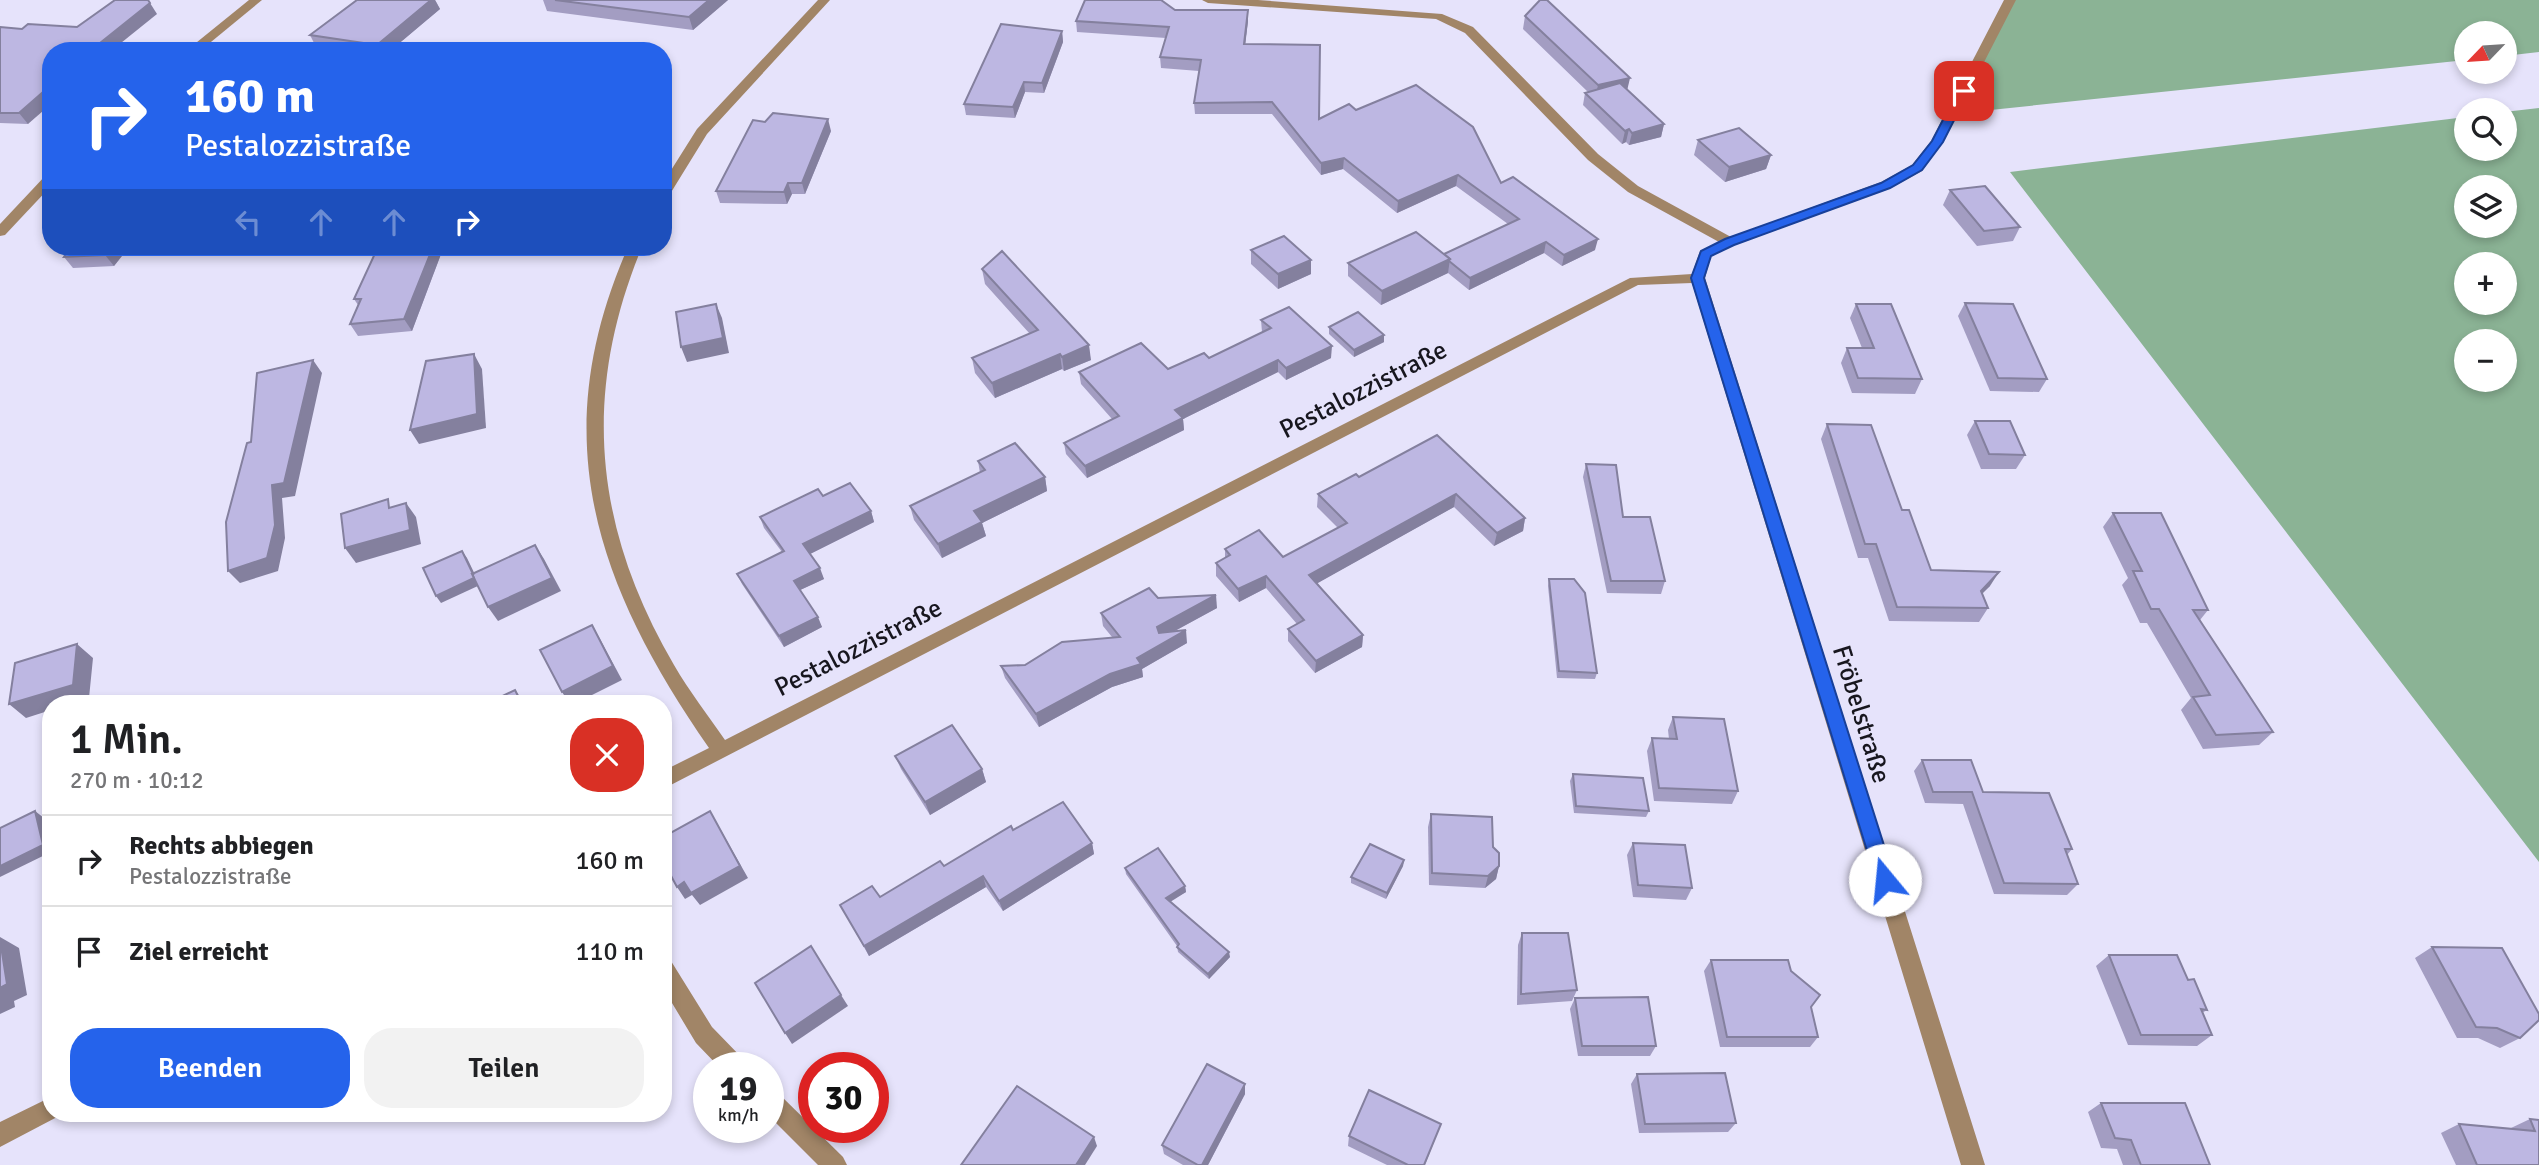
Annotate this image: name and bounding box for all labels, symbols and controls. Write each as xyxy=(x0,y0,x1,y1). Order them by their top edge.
north arrow xyxy=(2454,21,2516,84)
map controls xyxy=(2454,21,2517,392)
pin xyxy=(1934,61,1994,121)
text: 160 m xyxy=(185,66,315,126)
icon: right xyxy=(70,70,161,161)
icon: arrive xyxy=(1945,72,1983,110)
button: search xyxy=(2454,98,2517,161)
text: Pestalozzistraße xyxy=(185,126,411,165)
button: layers xyxy=(2454,175,2517,238)
icon: left xyxy=(229,203,267,241)
icon: ahead xyxy=(302,203,340,241)
icon: ahead xyxy=(375,203,413,241)
icon: right xyxy=(448,203,486,241)
button: + xyxy=(2454,252,2517,315)
button: − xyxy=(2454,329,2517,392)
street label: Pestalozzistraße xyxy=(1274,334,1453,446)
street label: Pestalozzistraße xyxy=(769,592,948,704)
street label: Fröbelstraße xyxy=(1825,642,1897,787)
text: 1 Min. xyxy=(70,714,183,765)
button: close xyxy=(570,718,644,792)
text: 270 m · 10:12 xyxy=(70,766,204,795)
text: Rechts abbiegen xyxy=(129,830,314,862)
icon: right xyxy=(70,842,108,880)
position arrow xyxy=(1848,843,1922,917)
text: 160 m xyxy=(575,845,644,877)
text: Pestalozzistraße xyxy=(129,862,292,891)
icon: arrive xyxy=(70,933,108,971)
text: Ziel erreicht xyxy=(129,936,269,968)
text: 110 m xyxy=(575,936,644,968)
button: Beenden xyxy=(70,1028,350,1108)
button: Teilen xyxy=(364,1028,644,1108)
speed limit sign: 30 xyxy=(798,1052,889,1143)
text: 19 xyxy=(720,1067,757,1110)
text: km/h xyxy=(718,1104,759,1126)

